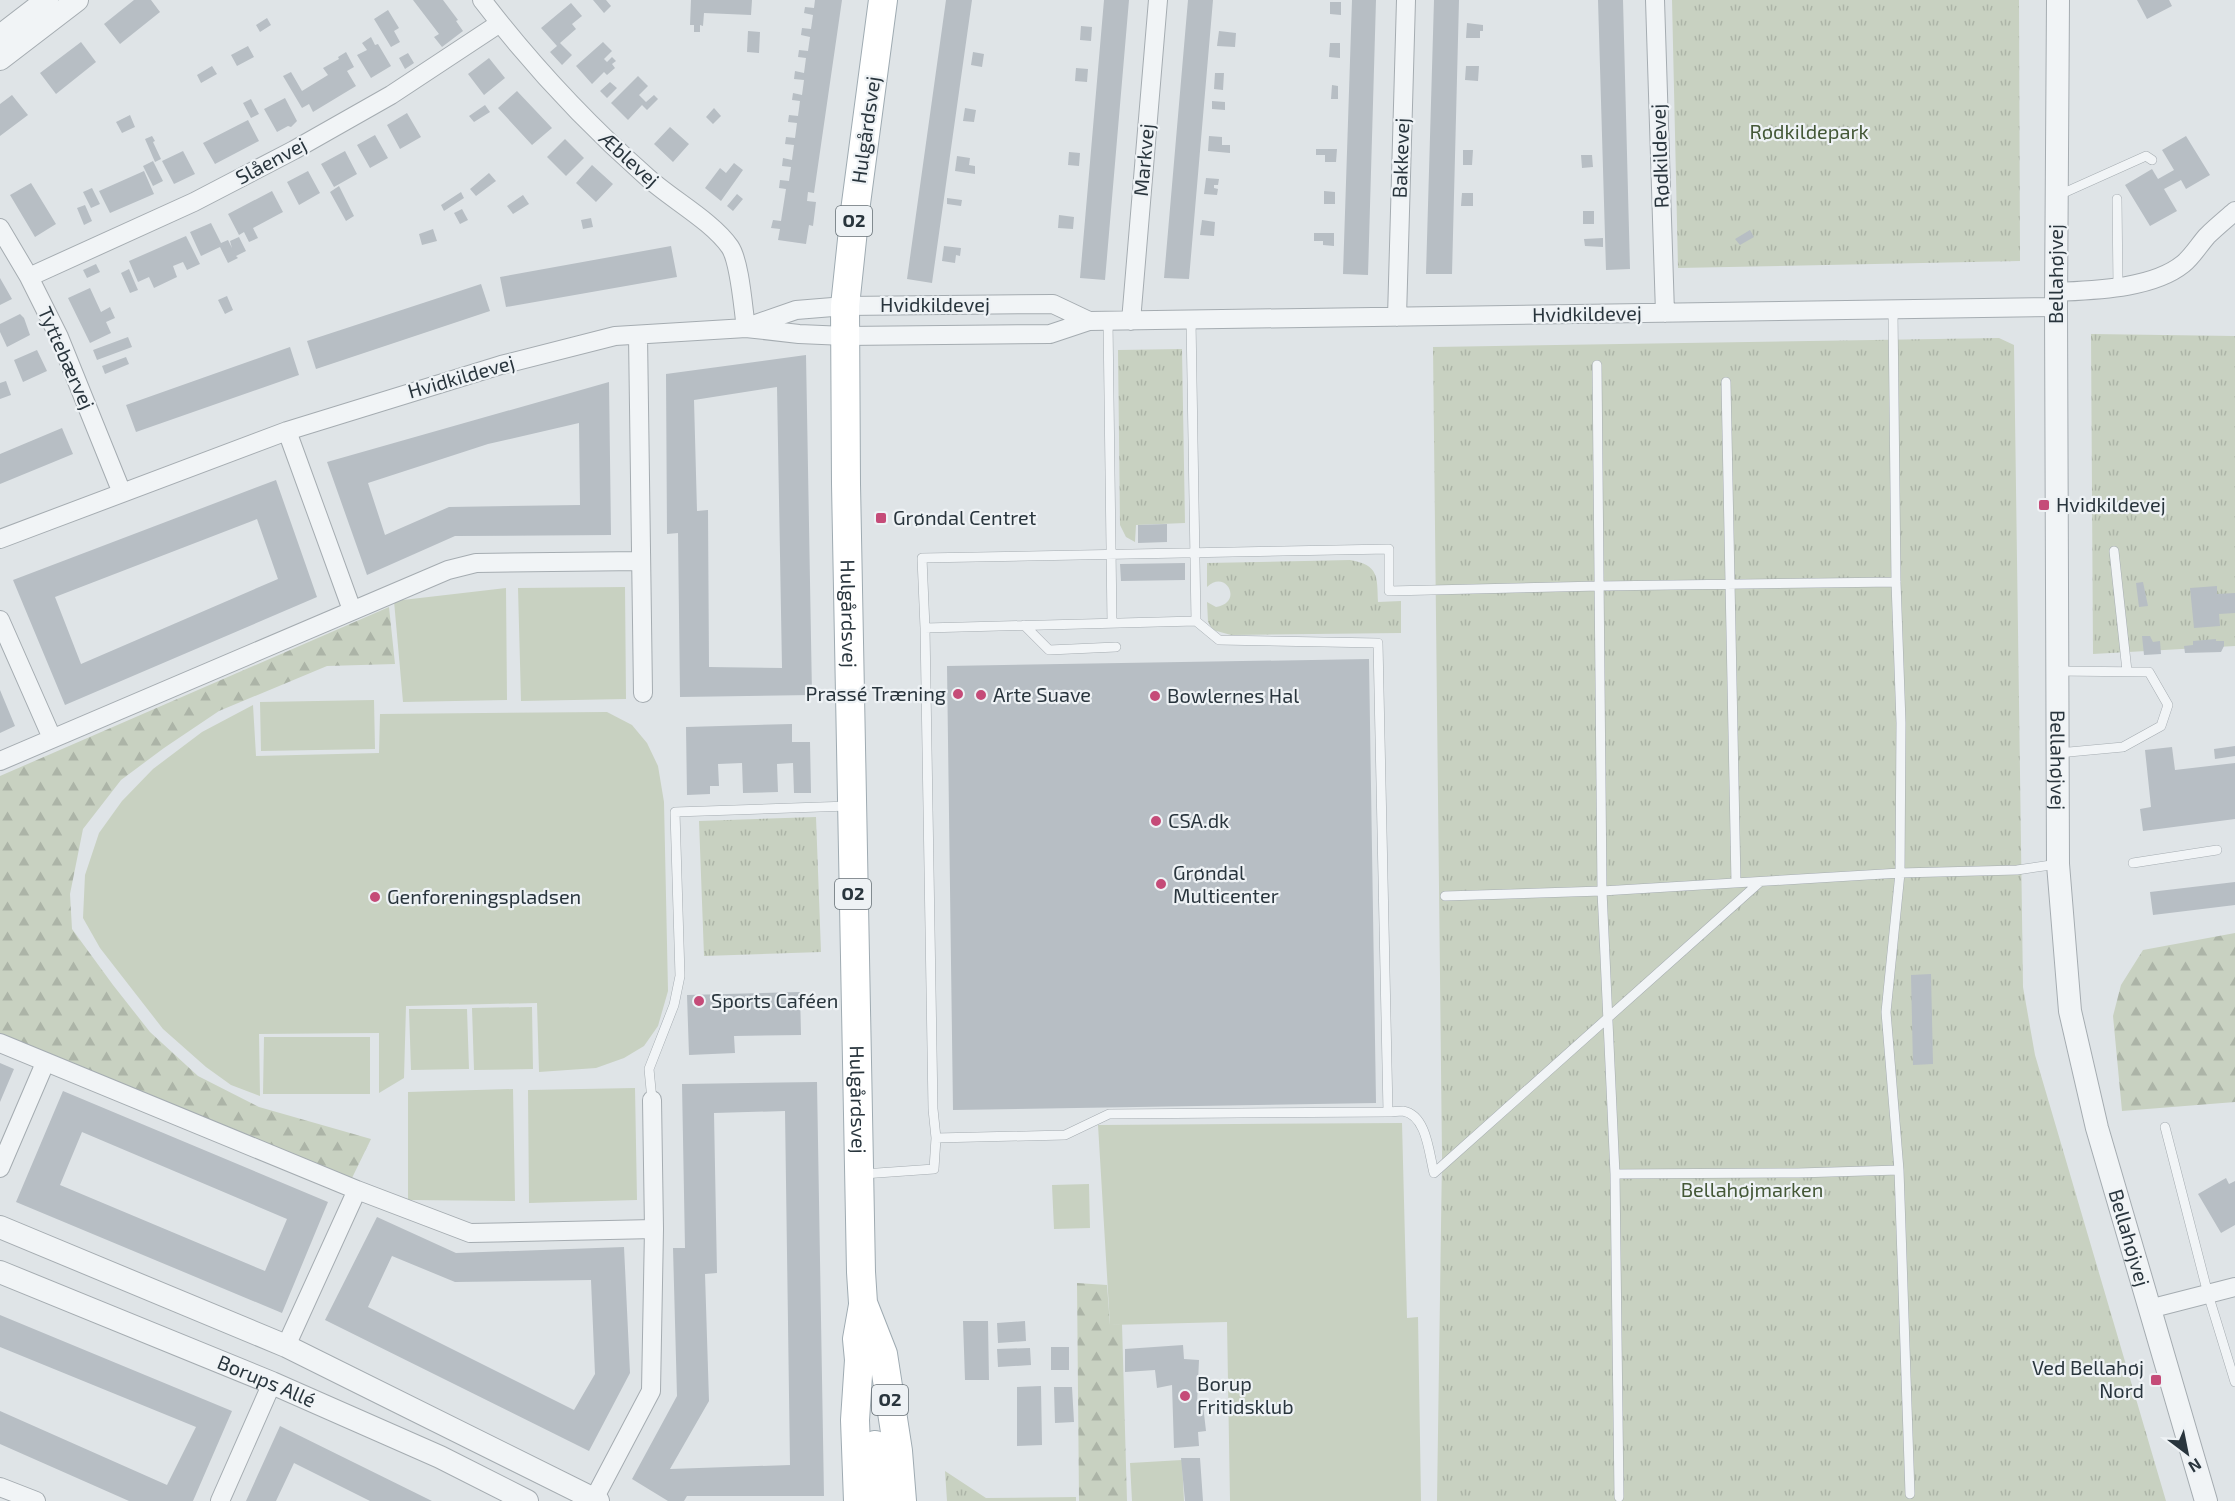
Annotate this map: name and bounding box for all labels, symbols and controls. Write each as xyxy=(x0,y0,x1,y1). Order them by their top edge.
street label: Hulgårdsvej xyxy=(846,75,884,185)
street label: Rødkildevej xyxy=(1645,103,1673,209)
street label: Bakkevej xyxy=(1387,117,1413,199)
park label: Rødkildepark xyxy=(1749,119,1869,143)
street label: Markvej xyxy=(1128,123,1158,197)
street label: Æblevej xyxy=(594,124,665,191)
street label: Slåenvej xyxy=(231,132,310,189)
road number: O2 xyxy=(836,206,872,236)
street label: Bellahøjvej xyxy=(2043,224,2067,324)
street label: Hvidkildevej xyxy=(880,292,990,316)
street label: Hvidkildevej xyxy=(1532,300,1642,326)
street label: Tyttebærvej xyxy=(34,303,100,413)
street label: Hvidkildevej xyxy=(405,349,517,403)
place label: Hvidkildevej xyxy=(2056,492,2166,516)
marker: Hvidkildevej xyxy=(2037,498,2051,512)
place label: Grøndal Centret xyxy=(893,505,1037,529)
marker: Grøndal Centret xyxy=(874,511,888,525)
street label: Hulgårdsvej xyxy=(836,559,862,668)
place label: Prassé Træning xyxy=(806,681,946,705)
place label: Arte Suave xyxy=(993,682,1091,706)
place label: Bowlernes Hal xyxy=(1167,683,1299,707)
marker: Prassé Træning xyxy=(951,687,965,701)
marker: Arte Suave xyxy=(974,688,988,702)
marker: Bowlernes Hal xyxy=(1148,689,1162,703)
street label: Bellahøjvej xyxy=(2046,710,2071,810)
place label: CSA.dk xyxy=(1168,808,1229,832)
marker: CSA.dk xyxy=(1149,814,1163,828)
place label: Grøndal Multicenter xyxy=(1173,860,1279,907)
marker: Grøndal Multicenter xyxy=(1154,877,1168,891)
road number: O2 xyxy=(835,879,871,909)
place label: Genforeningspladsen xyxy=(387,884,581,908)
marker: Genforeningspladsen xyxy=(368,890,382,904)
place label: Sports Caféen xyxy=(711,988,838,1012)
marker: Sports Caféen xyxy=(692,994,706,1008)
street label: Hulgårdsvej xyxy=(846,1045,872,1154)
park label: Bellahøjmarken xyxy=(1681,1177,1823,1201)
street label: Bellahøjvej xyxy=(2104,1186,2156,1289)
street label: Borups Allé xyxy=(214,1349,320,1412)
place label: Ved Bellahøj Nord xyxy=(2032,1355,2144,1402)
place label: Borup Fritidsklub xyxy=(1197,1371,1294,1418)
marker: Ved Bellahøj Nord xyxy=(2149,1373,2163,1387)
road number: O2 xyxy=(872,1385,908,1415)
marker: Borup Fritidsklub xyxy=(1178,1389,1192,1403)
north arrow xyxy=(2157,1423,2217,1483)
text: N xyxy=(2185,1455,2205,1477)

